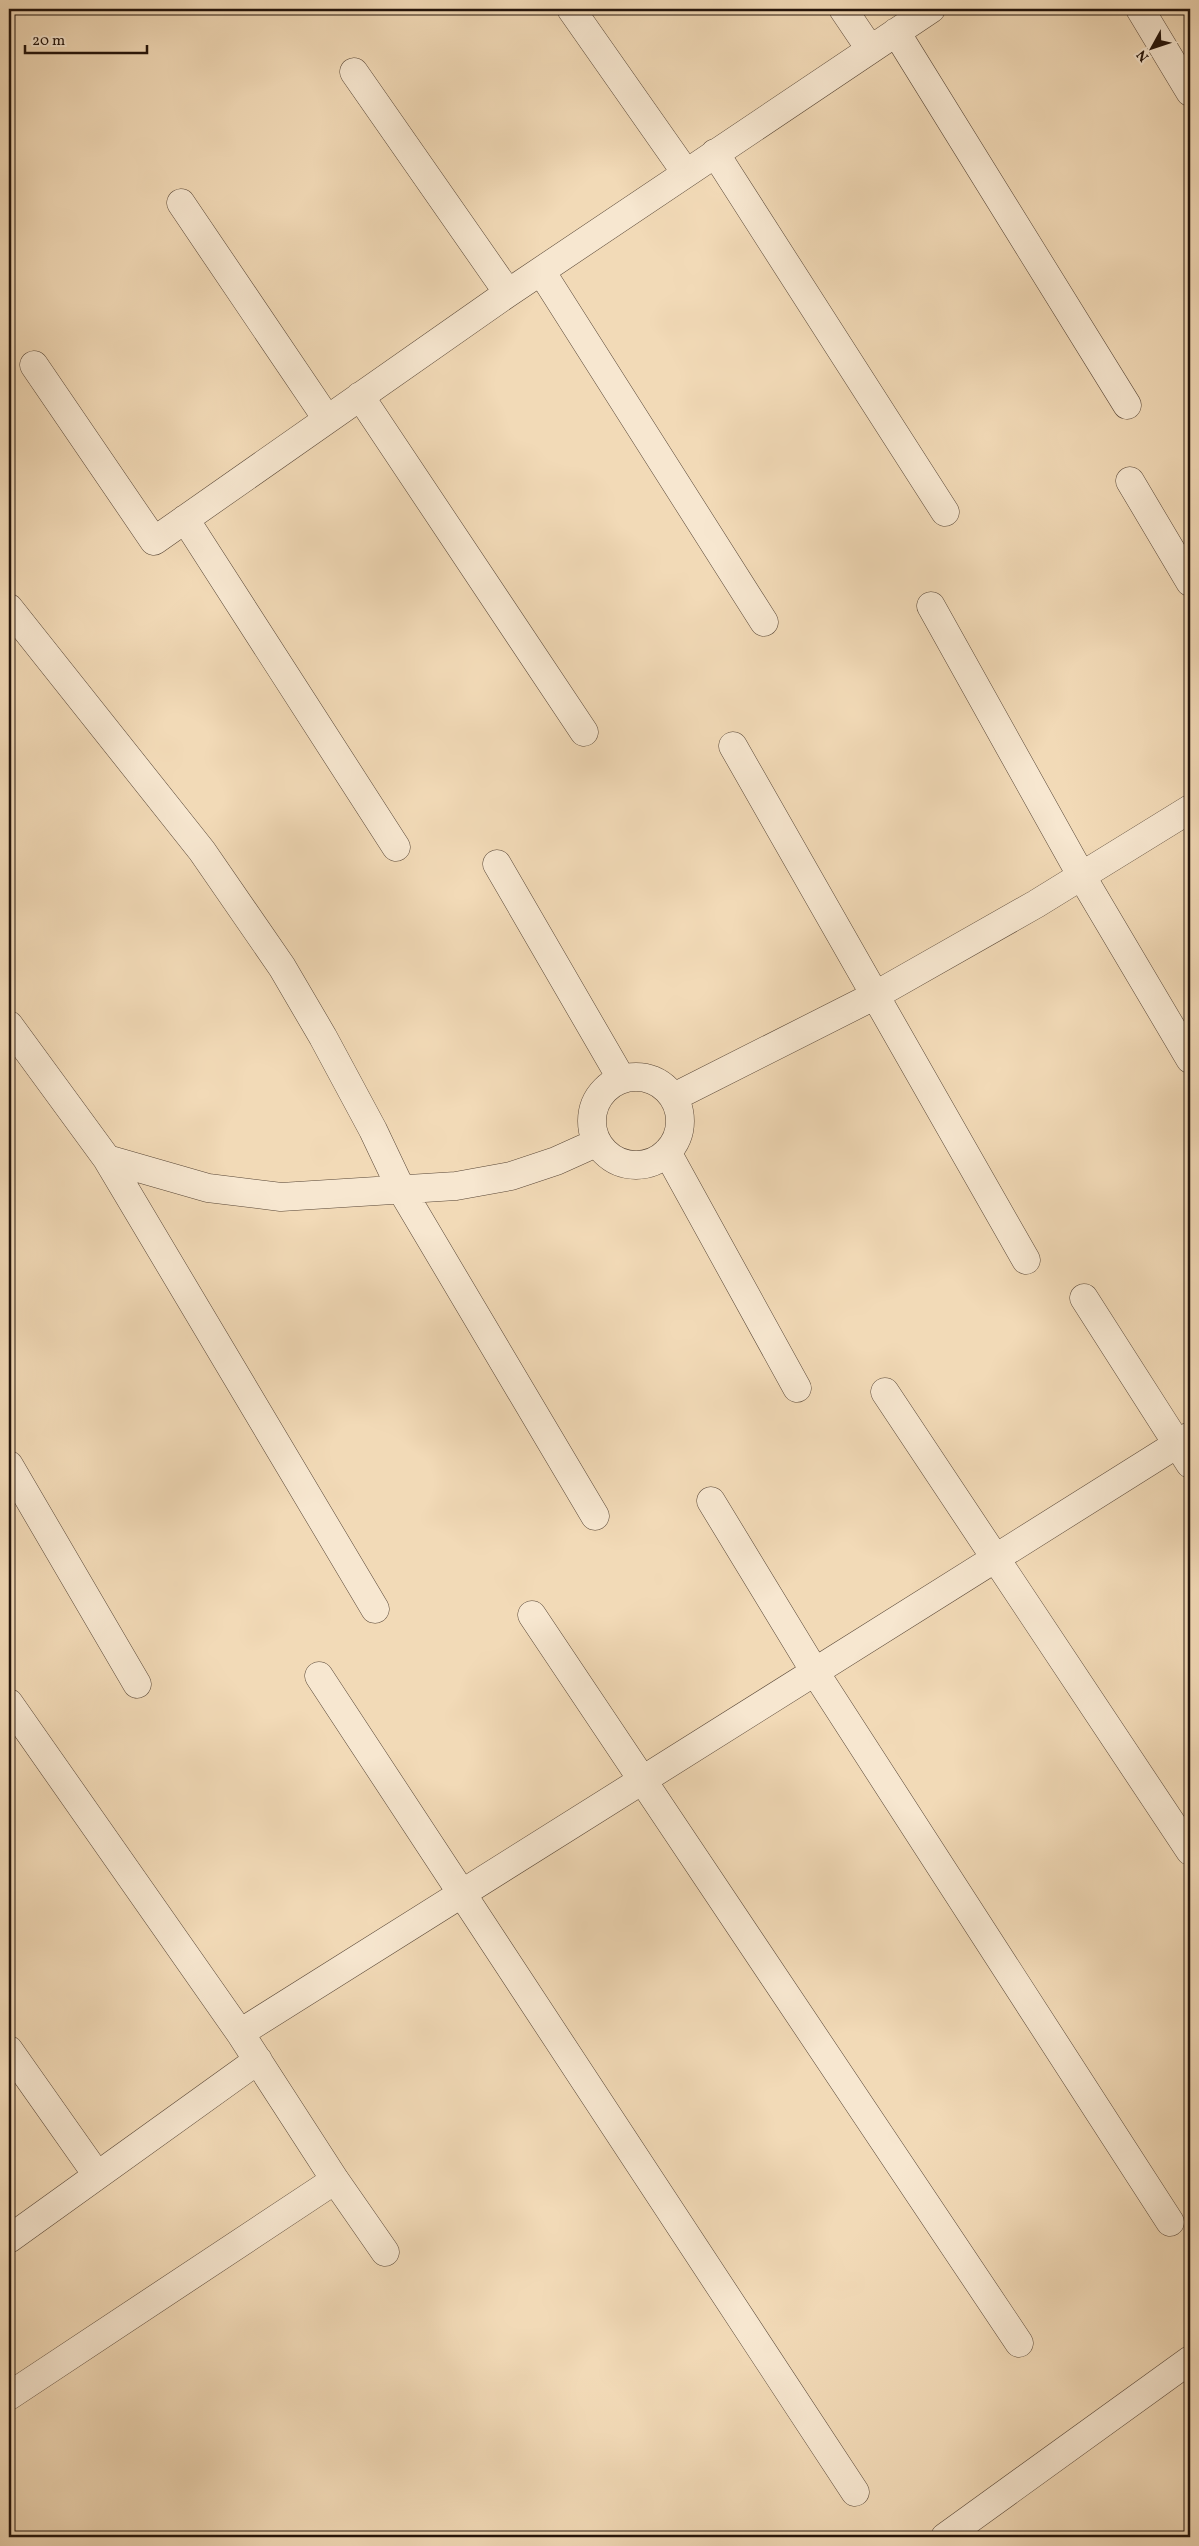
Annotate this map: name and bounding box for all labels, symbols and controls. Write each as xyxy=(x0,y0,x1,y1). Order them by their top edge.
scale bar xyxy=(25,22,148,54)
north arrow xyxy=(1126,22,1176,72)
text: 20 m xyxy=(32,31,65,52)
text: N xyxy=(1133,45,1154,65)

